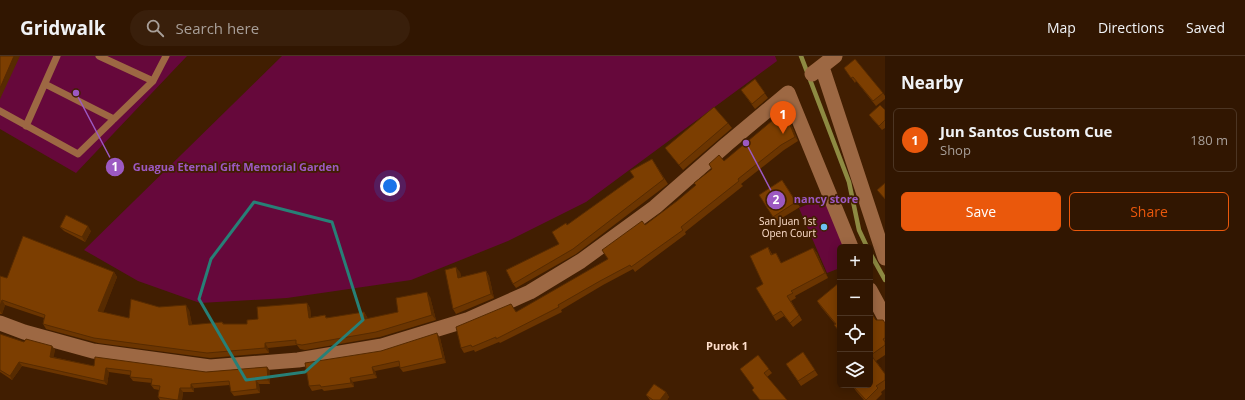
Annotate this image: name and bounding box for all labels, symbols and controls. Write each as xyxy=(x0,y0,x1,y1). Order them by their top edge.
search box xyxy=(130,10,410,46)
text: Gridwalk xyxy=(20,15,106,41)
icon: search xyxy=(144,17,166,39)
text: Search here xyxy=(176,18,259,38)
text: Map xyxy=(1047,18,1076,37)
text: Directions xyxy=(1098,18,1164,37)
text: Saved xyxy=(1186,18,1225,37)
text: Nearby xyxy=(901,71,963,94)
pin: 1 xyxy=(770,101,796,134)
text: Jun Santos Custom Cue xyxy=(940,121,1113,141)
text: 1 xyxy=(911,131,919,149)
text: 180 m xyxy=(1190,131,1228,149)
text: Shop xyxy=(940,141,971,159)
callout: Guagua Eternal Gift Memorial Garden xyxy=(105,156,348,179)
text: 1 xyxy=(112,158,118,175)
text: Guagua Eternal Gift Memorial Garden xyxy=(133,159,339,174)
your location xyxy=(380,176,400,196)
callout: nancy store xyxy=(766,188,866,211)
text: 2 xyxy=(773,191,780,208)
text: nancy store xyxy=(794,191,859,206)
button: Save xyxy=(901,192,1061,231)
button: Share xyxy=(1069,192,1229,231)
place label: San Juan 1st Open Court xyxy=(759,214,816,240)
marker: San Juan 1st Open Court xyxy=(819,222,829,232)
map controls xyxy=(837,244,873,388)
button: + xyxy=(837,244,873,280)
button: − xyxy=(837,280,873,316)
button: locate xyxy=(837,316,873,352)
district label: Purok 1 xyxy=(706,338,748,353)
button: layers xyxy=(837,352,873,388)

